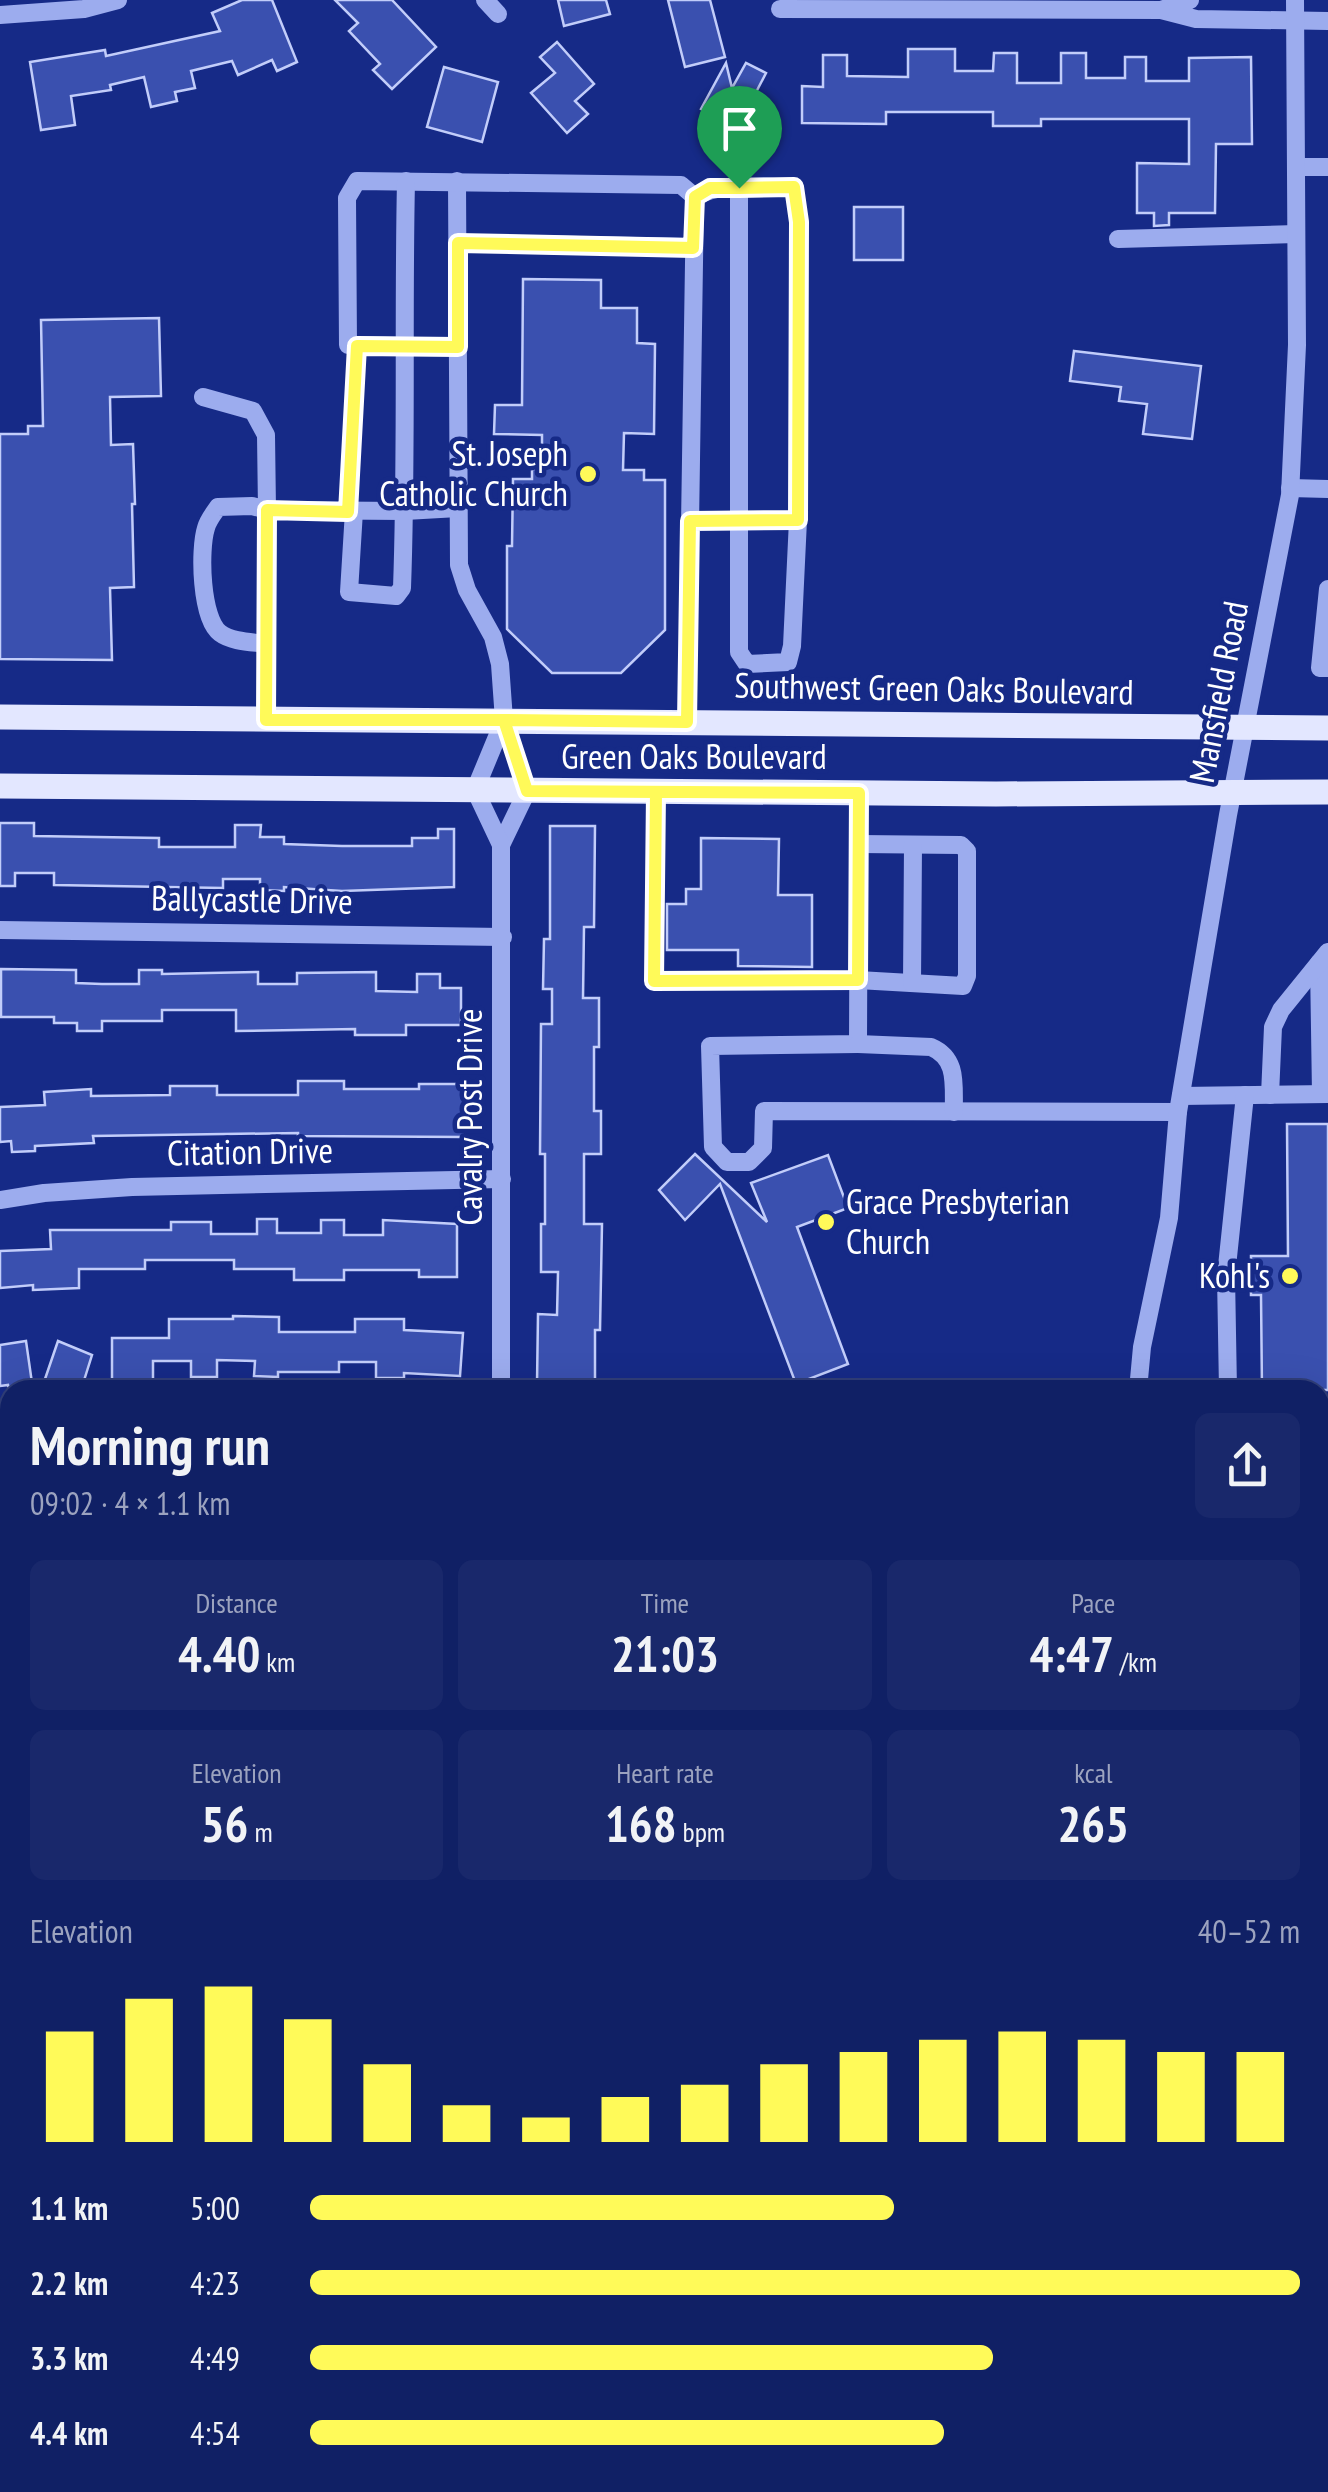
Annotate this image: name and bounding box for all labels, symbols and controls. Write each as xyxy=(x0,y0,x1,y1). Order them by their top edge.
pin xyxy=(697,86,782,189)
icon: arrive xyxy=(712,101,767,156)
place label: St. Joseph Catholic Church xyxy=(379,430,568,516)
marker: St. Joseph Catholic Church xyxy=(577,463,599,485)
street label: Mansfield Road xyxy=(1178,597,1258,786)
street label: Southwest Green Oaks Boulevard xyxy=(734,662,1134,714)
street label: Green Oaks Boulevard xyxy=(561,733,827,779)
street label: Ballycastle Drive xyxy=(151,874,353,924)
street label: Cavalry Post Drive xyxy=(446,1009,492,1225)
street label: Citation Drive xyxy=(167,1127,333,1175)
place label: Grace Presbyterian Church xyxy=(846,1178,1070,1264)
marker: Grace Presbyterian Church xyxy=(815,1211,837,1233)
place label: Kohl's xyxy=(1199,1252,1270,1298)
marker: Kohl's xyxy=(1279,1265,1301,1287)
text: Morning run xyxy=(30,1409,270,1480)
button: share xyxy=(1195,1413,1300,1518)
text: 09:02 · 4 × 1.1 km xyxy=(30,1482,230,1524)
text: Distance xyxy=(195,1584,278,1621)
text: Time xyxy=(641,1584,689,1621)
text: Pace xyxy=(1071,1584,1115,1621)
text: 4.40 xyxy=(178,1621,260,1686)
text: 21:03 xyxy=(611,1621,719,1686)
text: 4:47 xyxy=(1030,1621,1114,1686)
text: km xyxy=(260,1643,295,1680)
text: /km xyxy=(1114,1643,1157,1680)
text: Elevation xyxy=(192,1754,282,1791)
text: Heart rate xyxy=(616,1754,714,1791)
text: kcal xyxy=(1074,1754,1112,1791)
text: 56 xyxy=(201,1791,248,1856)
text: 168 xyxy=(605,1791,677,1856)
text: 265 xyxy=(1057,1791,1129,1856)
text: m xyxy=(248,1813,273,1850)
text: bpm xyxy=(677,1813,725,1850)
text: Elevation xyxy=(30,1910,133,1952)
text: 40–52 m xyxy=(1198,1910,1300,1952)
text: 1.1 km xyxy=(30,2187,108,2229)
text: 5:00 xyxy=(190,2187,240,2229)
text: 2.2 km xyxy=(30,2262,108,2304)
text: 4:23 xyxy=(190,2262,240,2304)
text: 3.3 km xyxy=(30,2337,108,2379)
text: 4:49 xyxy=(190,2337,240,2379)
text: 4.4 km xyxy=(30,2412,108,2454)
text: 4:54 xyxy=(190,2412,240,2454)

